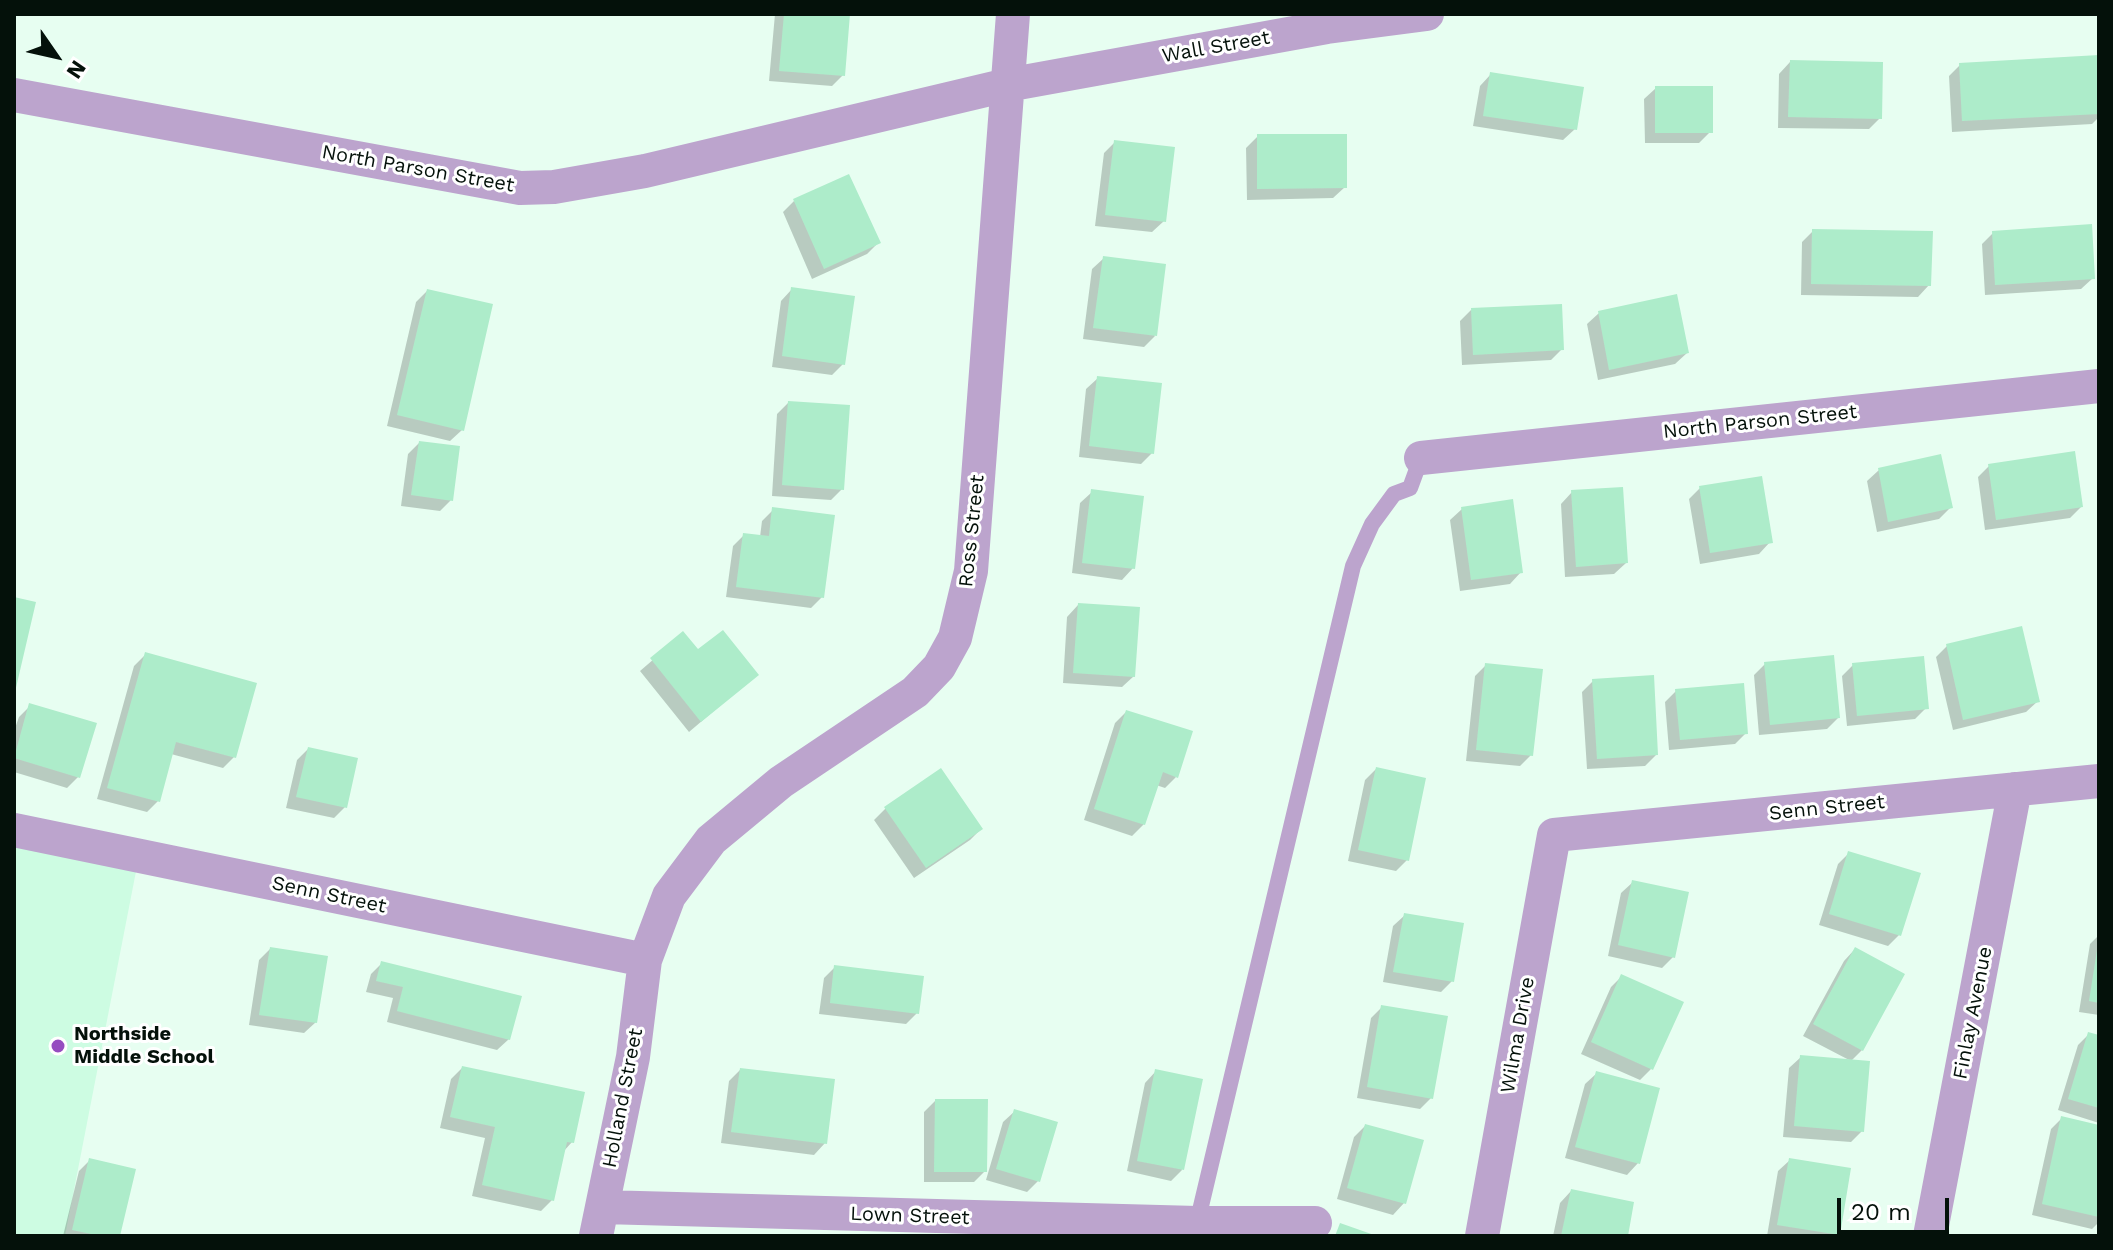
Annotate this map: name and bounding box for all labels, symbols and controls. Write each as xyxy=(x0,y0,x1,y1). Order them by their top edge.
north arrow xyxy=(16,16,96,96)
street label: Wall Street xyxy=(1160,26,1272,68)
text: N xyxy=(61,56,91,83)
street label: North Parson Street xyxy=(320,140,516,198)
street label: North Parson Street xyxy=(1662,400,1858,444)
street label: Ross Street xyxy=(954,474,990,588)
street label: Senn Street xyxy=(1768,790,1886,826)
street label: Senn Street xyxy=(270,871,388,919)
street label: Finlay Avenue xyxy=(1948,945,1998,1081)
street label: Wilma Drive xyxy=(1496,975,1540,1095)
place label: Northside Middle School xyxy=(74,1022,214,1069)
street label: Holland Street xyxy=(598,1026,648,1170)
marker: Northside Middle School xyxy=(49,1037,67,1055)
scale bar xyxy=(1841,1182,1953,1232)
text: 20 m xyxy=(1851,1198,1911,1226)
street label: Lown Street xyxy=(850,1202,970,1230)

